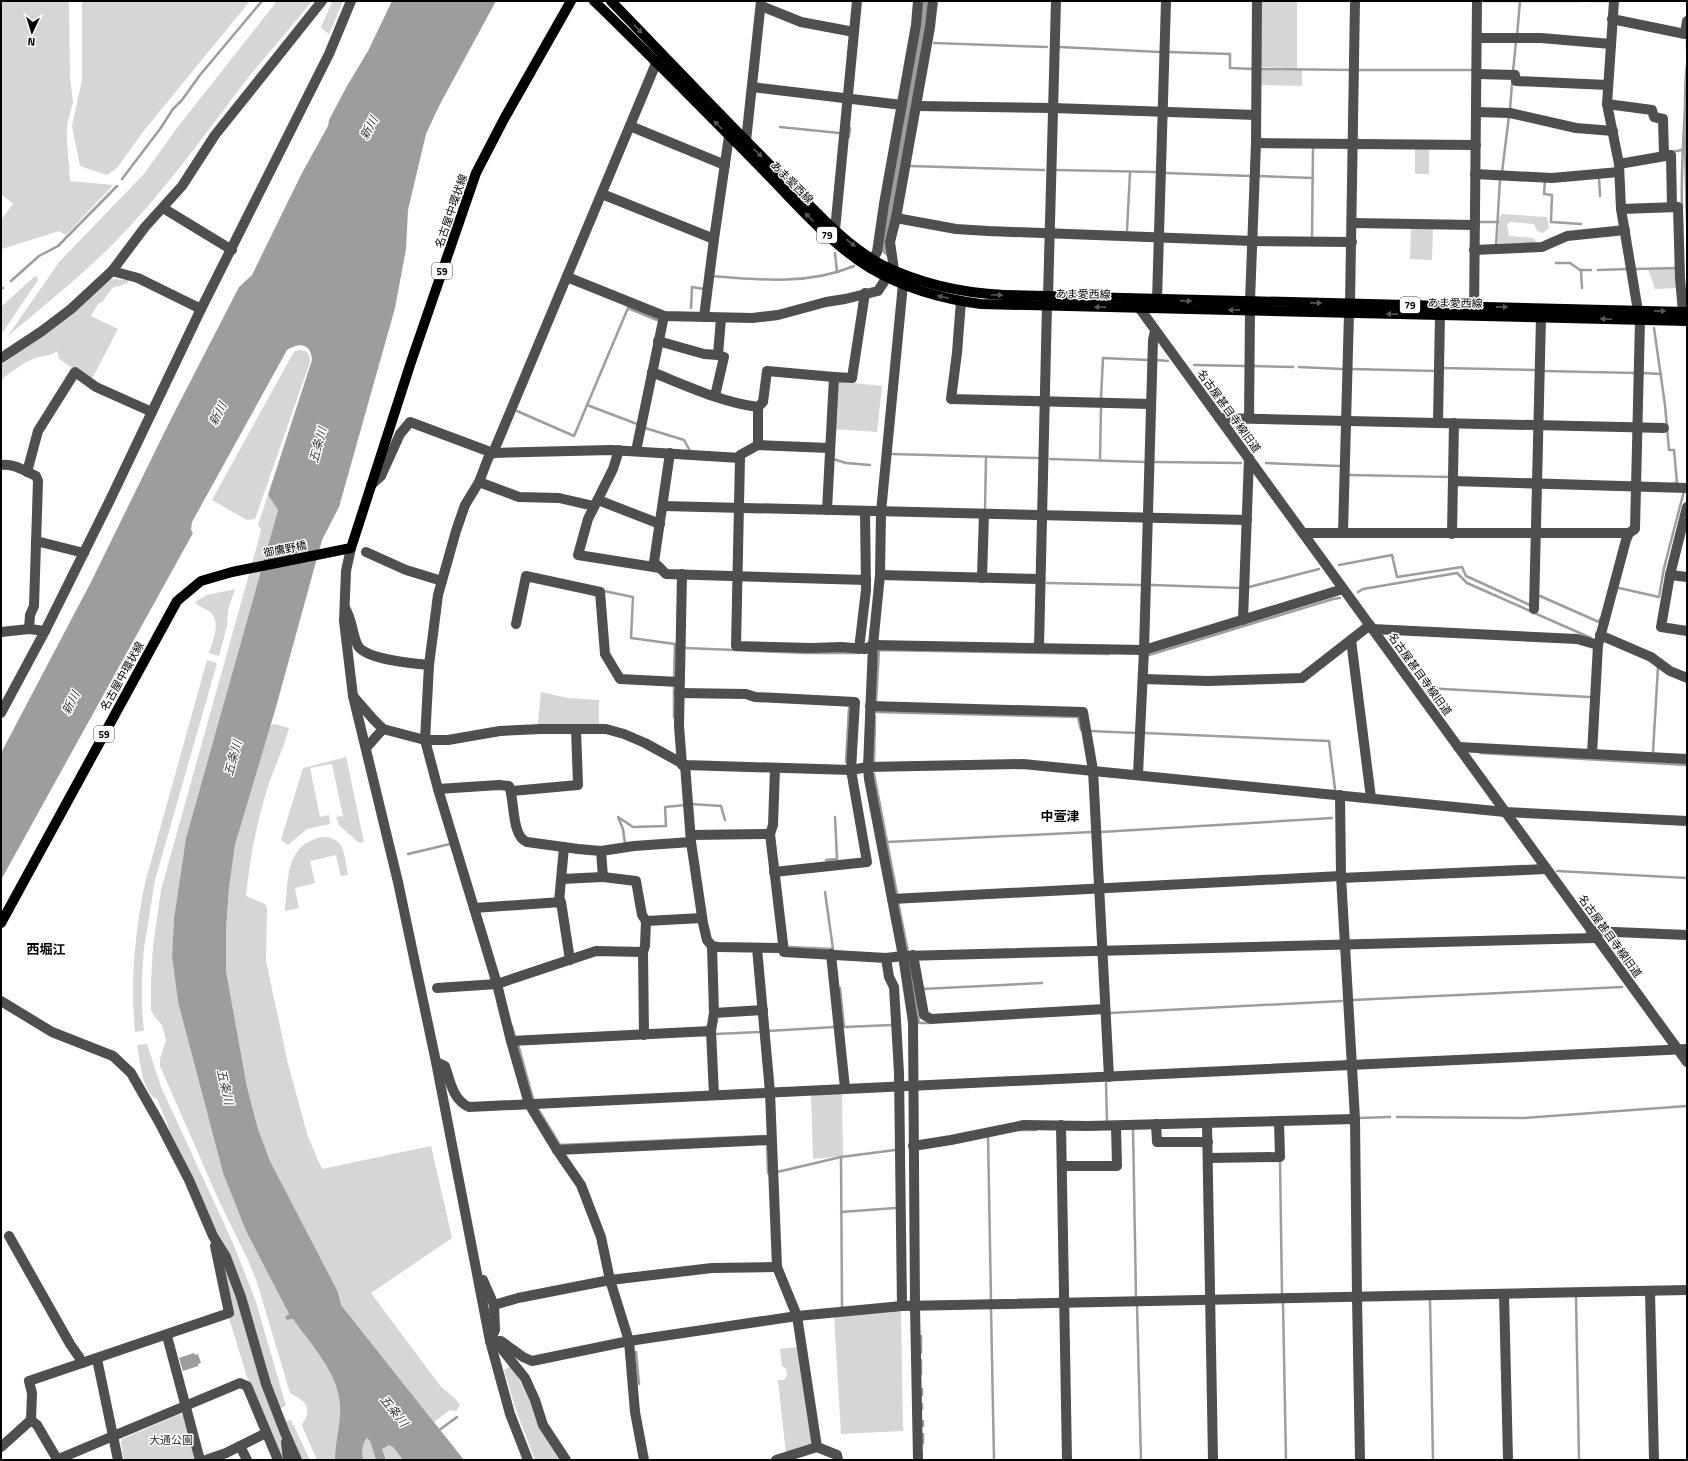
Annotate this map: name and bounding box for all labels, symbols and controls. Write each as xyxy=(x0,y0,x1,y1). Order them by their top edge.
north arrow xyxy=(12,12,52,52)
one-way arrow xyxy=(633,24,643,34)
text: N xyxy=(27,34,36,50)
water label: 新川 xyxy=(355,111,384,143)
one-way arrow xyxy=(713,120,723,130)
one-way arrow xyxy=(753,148,763,158)
street label: あま愛西線 xyxy=(767,157,817,207)
street label: 名古屋中環状線 xyxy=(431,172,471,250)
one-way arrow xyxy=(805,212,814,222)
road number: 79 xyxy=(817,227,837,243)
one-way arrow xyxy=(846,239,856,248)
road number: 59 xyxy=(432,263,452,279)
street label: あま愛西線 xyxy=(1055,286,1111,302)
one-way arrow xyxy=(991,292,1004,298)
one-way arrow xyxy=(936,294,949,300)
street label: あま愛西線 xyxy=(1427,295,1483,311)
one-way arrow xyxy=(1180,297,1192,304)
road number: 79 xyxy=(1400,297,1420,313)
one-way arrow xyxy=(1310,300,1323,306)
one-way arrow xyxy=(1094,303,1106,310)
one-way arrow xyxy=(1496,304,1508,311)
one-way arrow xyxy=(1227,307,1240,313)
one-way arrow xyxy=(1654,308,1667,314)
one-way arrow xyxy=(1386,310,1398,317)
one-way arrow xyxy=(1599,316,1612,322)
street label: 名古屋甚目寺線旧道 xyxy=(1193,366,1265,456)
water label: 新川 xyxy=(204,397,232,429)
water label: 五条川 xyxy=(304,423,332,465)
street label: 御鷹野橋 xyxy=(261,537,308,561)
street label: 名古屋甚目寺線旧道 xyxy=(1384,629,1456,719)
street label: 名古屋中環状線 xyxy=(96,638,148,714)
water label: 新川 xyxy=(57,686,85,718)
road number: 59 xyxy=(94,726,114,742)
water label: 五条川 xyxy=(219,736,247,778)
district label: 中萱津 xyxy=(1040,806,1080,826)
street label: 名古屋甚目寺線旧道 xyxy=(1574,891,1646,981)
district label: 西堀江 xyxy=(26,939,66,959)
water label: 五条川 xyxy=(212,1067,239,1109)
water label: 五条川 xyxy=(376,1391,414,1432)
park label: 大通公園 xyxy=(149,1432,193,1448)

